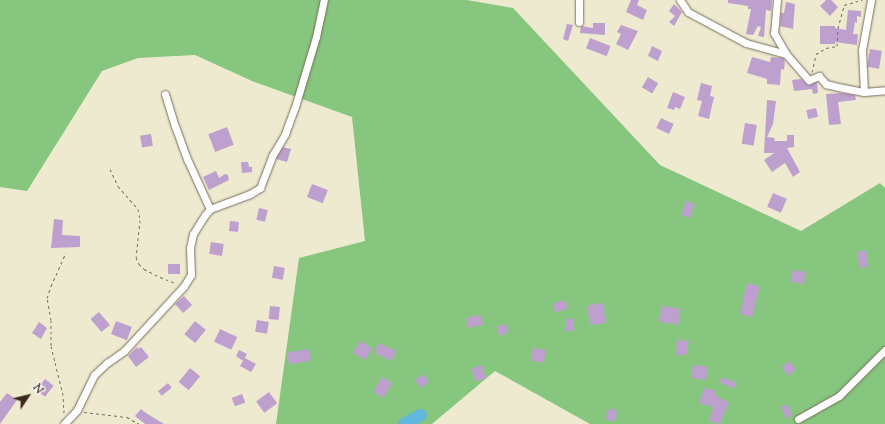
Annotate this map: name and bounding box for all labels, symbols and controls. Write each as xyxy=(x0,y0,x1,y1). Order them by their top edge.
north arrow xyxy=(8,376,48,416)
text: N xyxy=(29,381,47,397)

